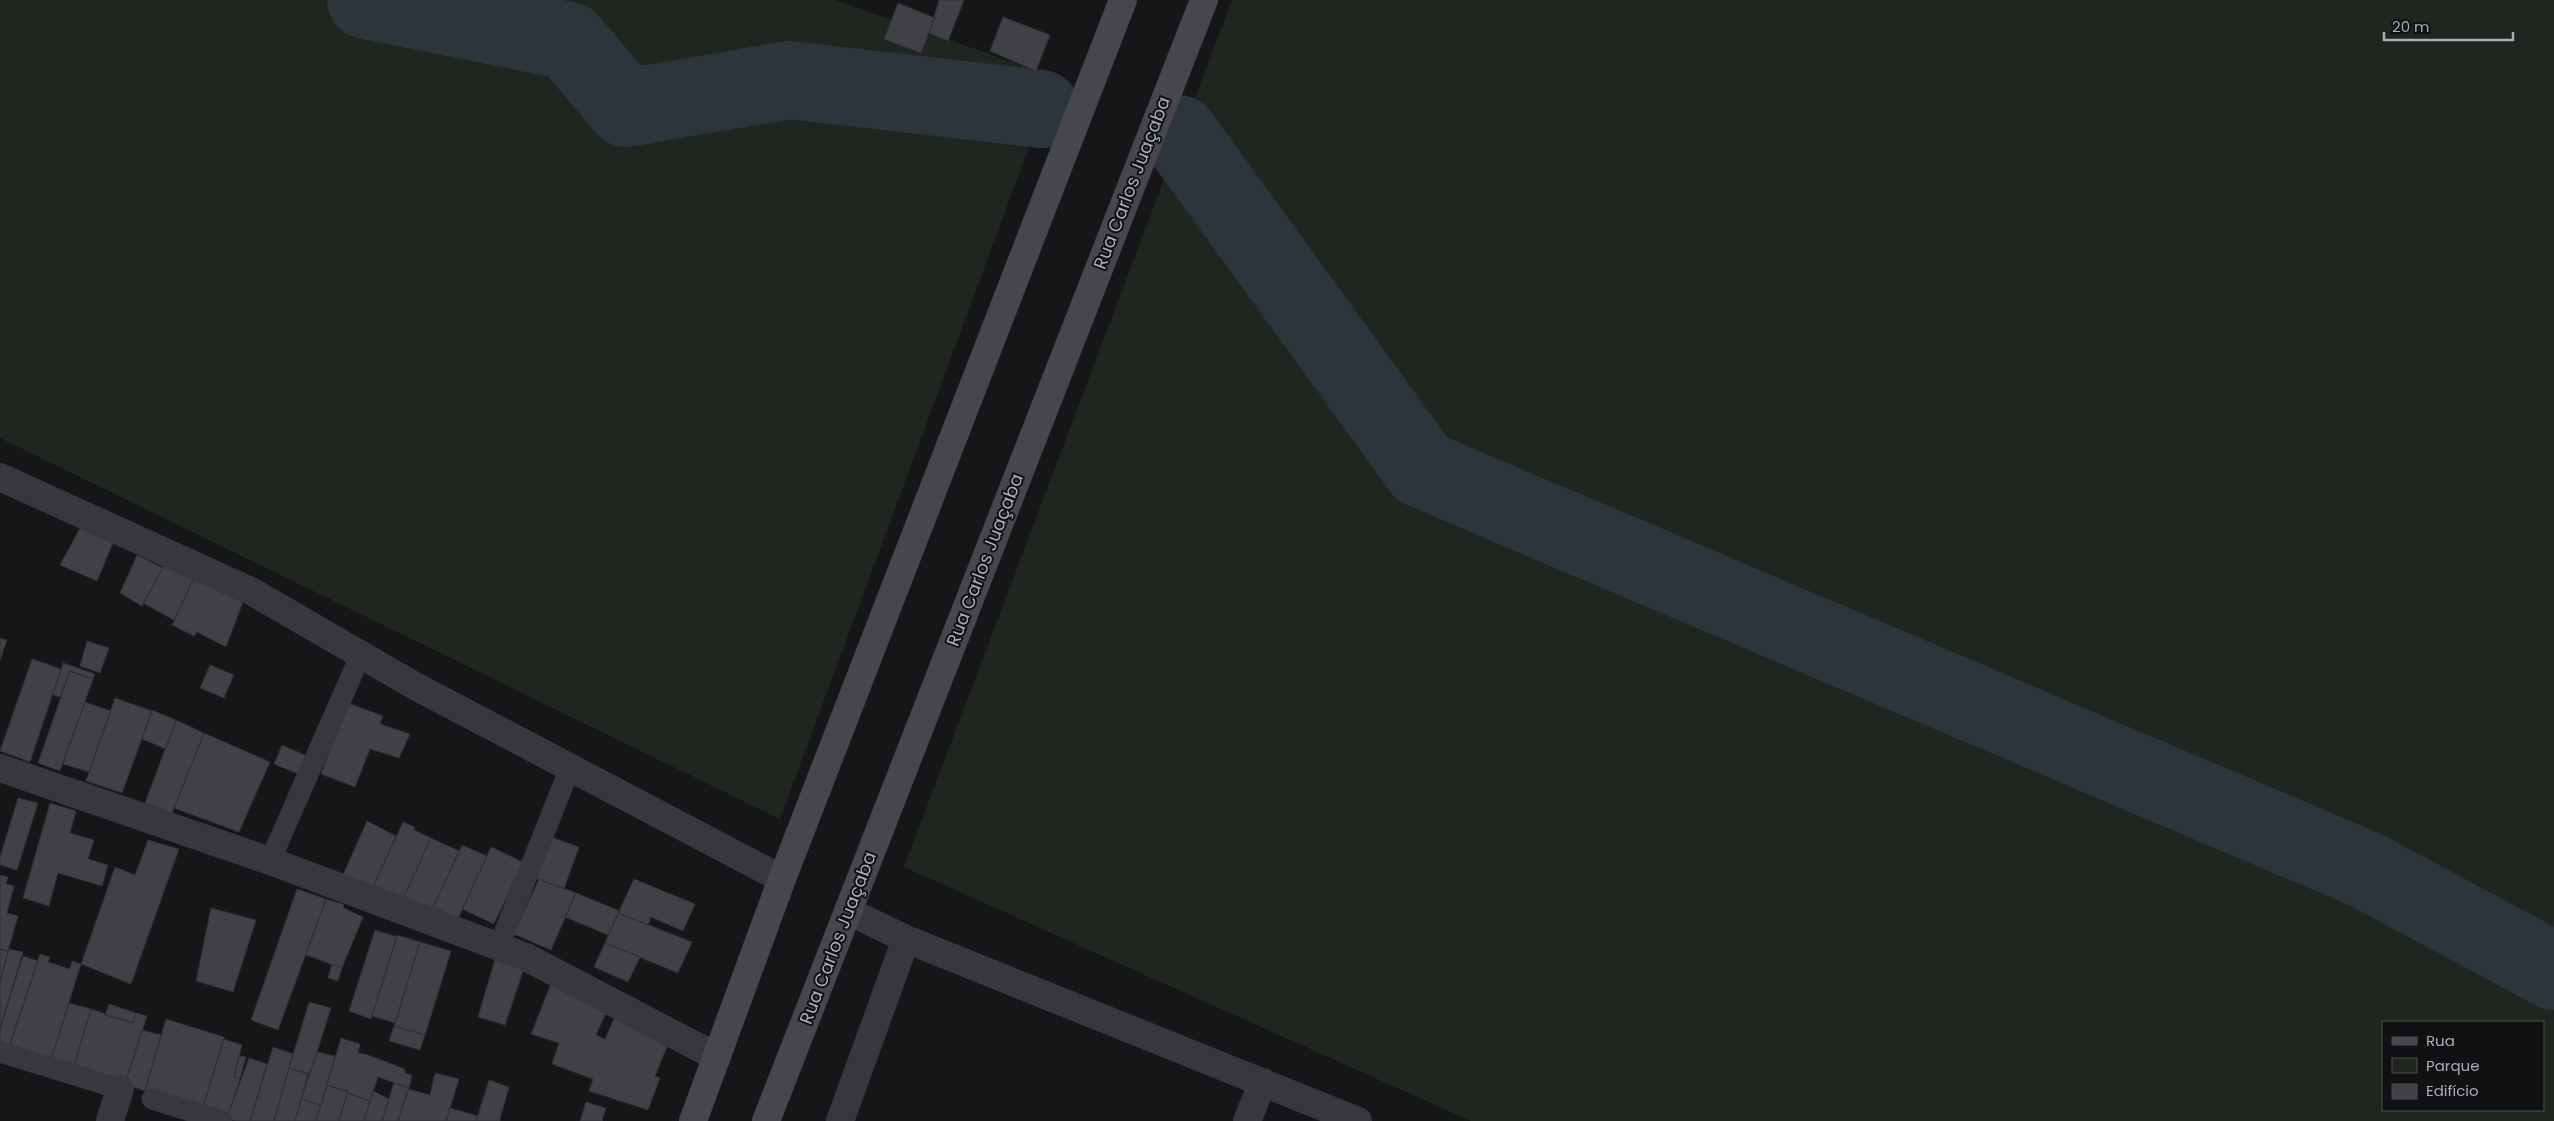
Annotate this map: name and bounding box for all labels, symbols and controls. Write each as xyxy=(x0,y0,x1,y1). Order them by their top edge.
scale bar xyxy=(2384,10,2513,42)
text: 20 m xyxy=(2392,16,2430,37)
street label: Rua Carlos Juaçaba xyxy=(1087,93,1176,273)
street label: Rua Carlos Juaçaba xyxy=(940,470,1029,650)
street label: Rua Carlos Juaçaba xyxy=(793,848,882,1028)
legend xyxy=(2382,1021,2544,1111)
text: Rua xyxy=(2426,1030,2455,1051)
text: Parque xyxy=(2426,1055,2479,1076)
text: Edifício xyxy=(2426,1080,2479,1101)

